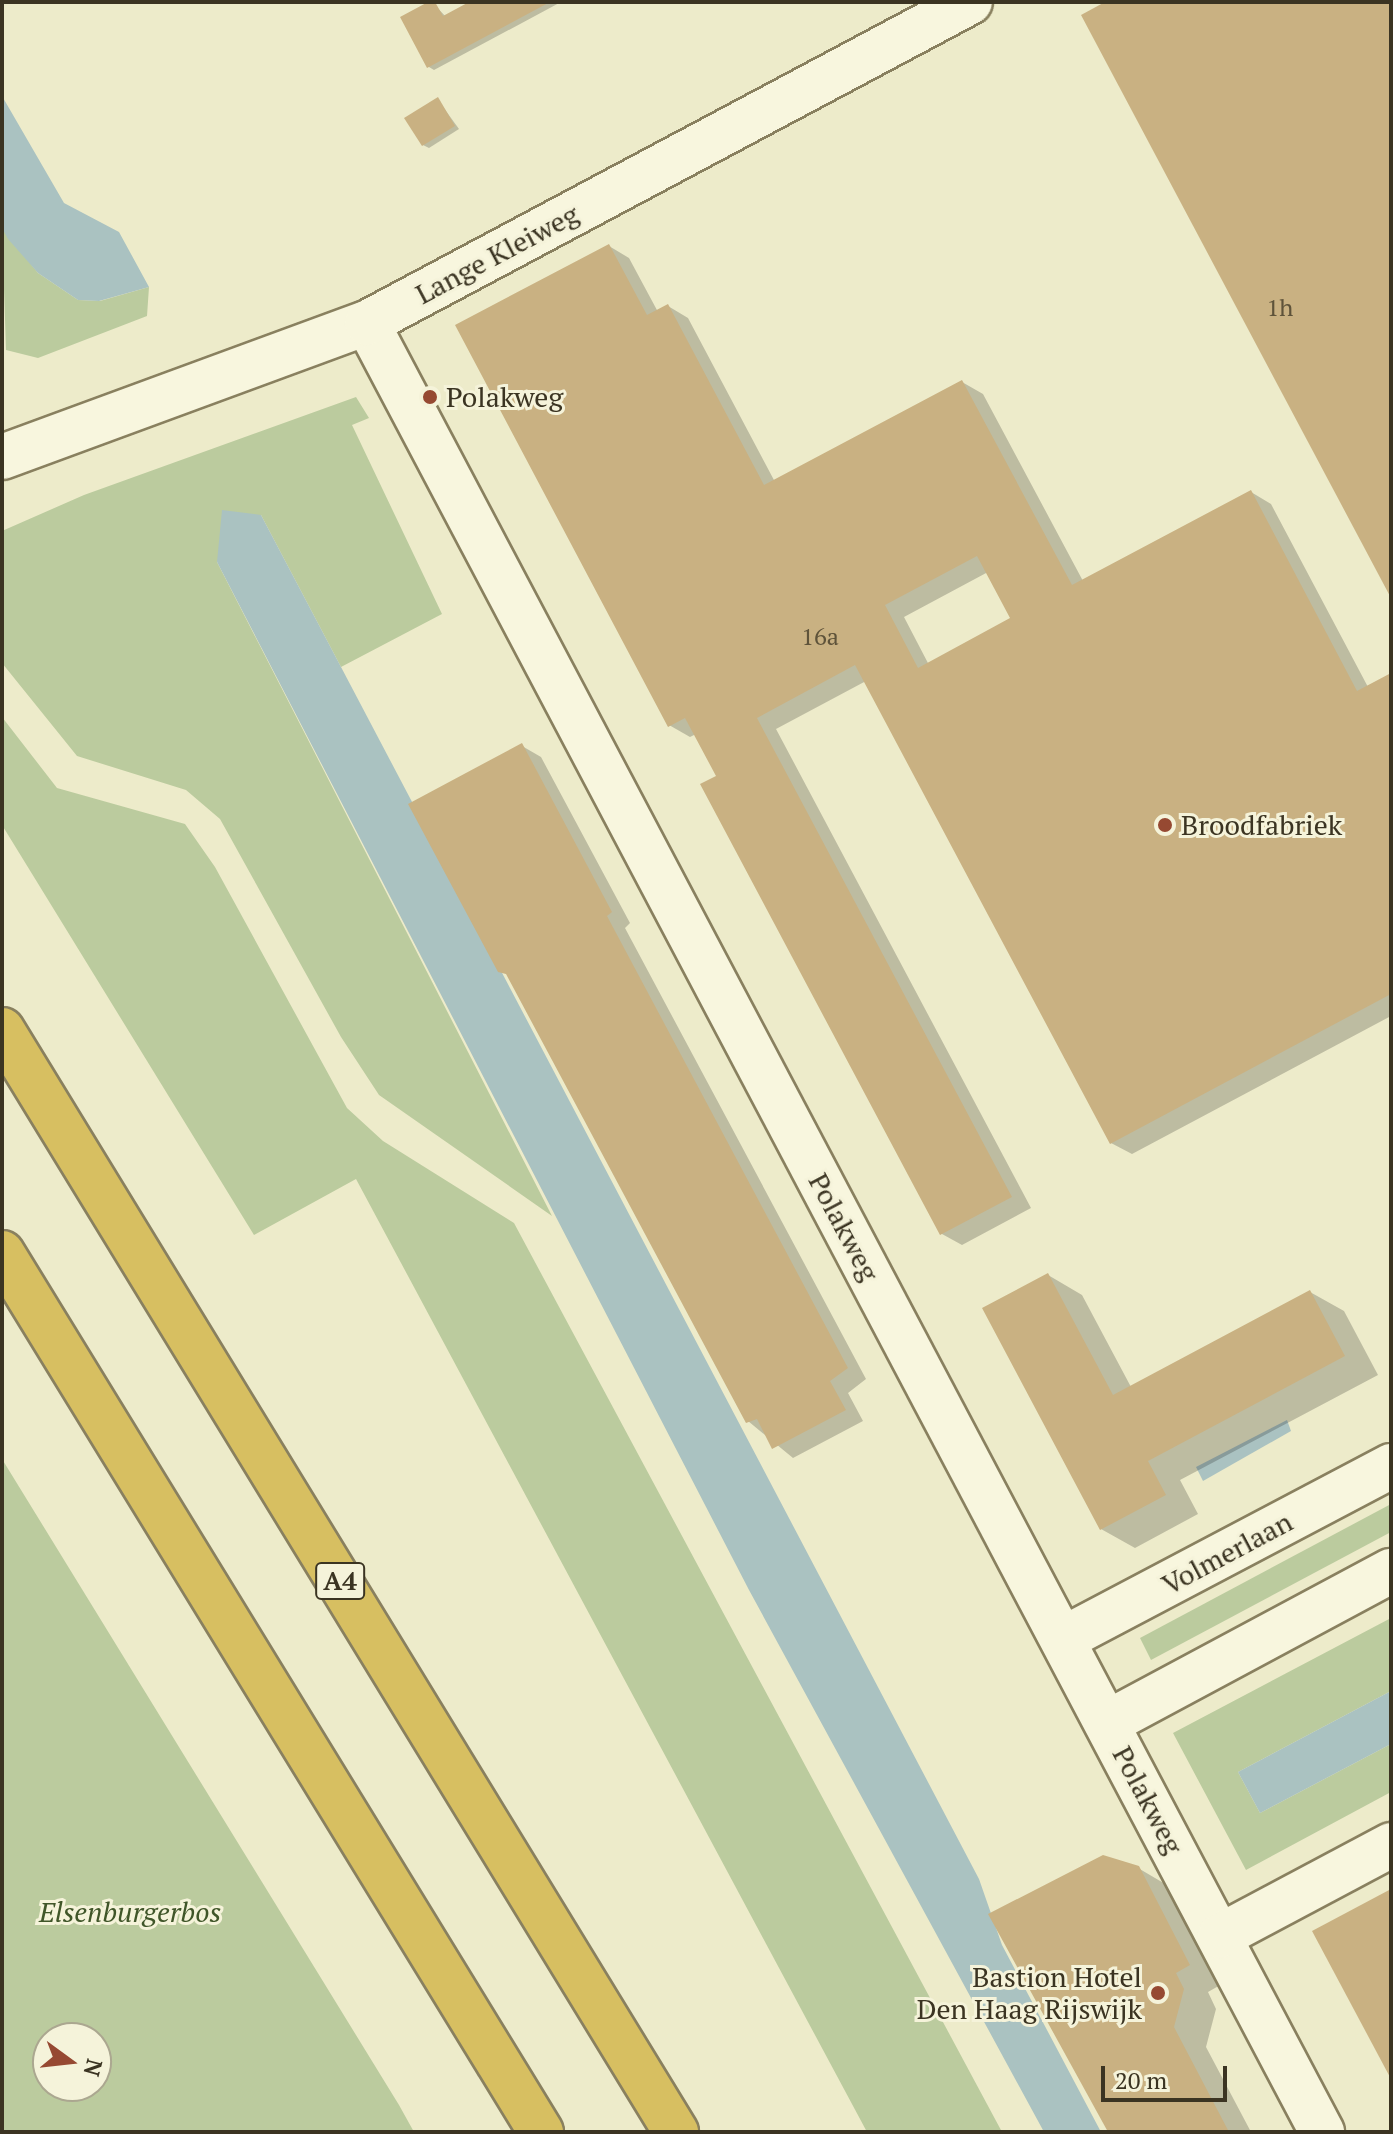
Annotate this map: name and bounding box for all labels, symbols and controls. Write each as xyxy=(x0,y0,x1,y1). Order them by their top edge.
street label: Lange Kleiweg xyxy=(410,197,584,311)
house number: 1h xyxy=(1267,294,1293,322)
place label: Polakweg xyxy=(446,380,563,414)
marker: Polakweg xyxy=(421,388,439,406)
house number: 16a xyxy=(801,623,839,651)
place label: Broodfabriek xyxy=(1181,808,1342,842)
marker: Broodfabriek xyxy=(1156,816,1174,834)
street label: Polakweg xyxy=(802,1167,886,1287)
street label: Volmerlaan xyxy=(1156,1505,1298,1601)
road number: A4 xyxy=(314,1559,366,1603)
street label: Polakweg xyxy=(1106,1740,1190,1860)
park label: Elsenburgerbos xyxy=(39,1895,221,1929)
place label: Bastion Hotel Den Haag Rijswijk xyxy=(917,1960,1142,2026)
marker: Bastion Hotel Den Haag Rijswijk xyxy=(1149,1984,1167,2002)
north arrow xyxy=(32,2022,112,2102)
scale bar xyxy=(1105,2050,1231,2100)
text: N xyxy=(78,2056,110,2080)
text: 20 m xyxy=(1115,2064,1167,2096)

